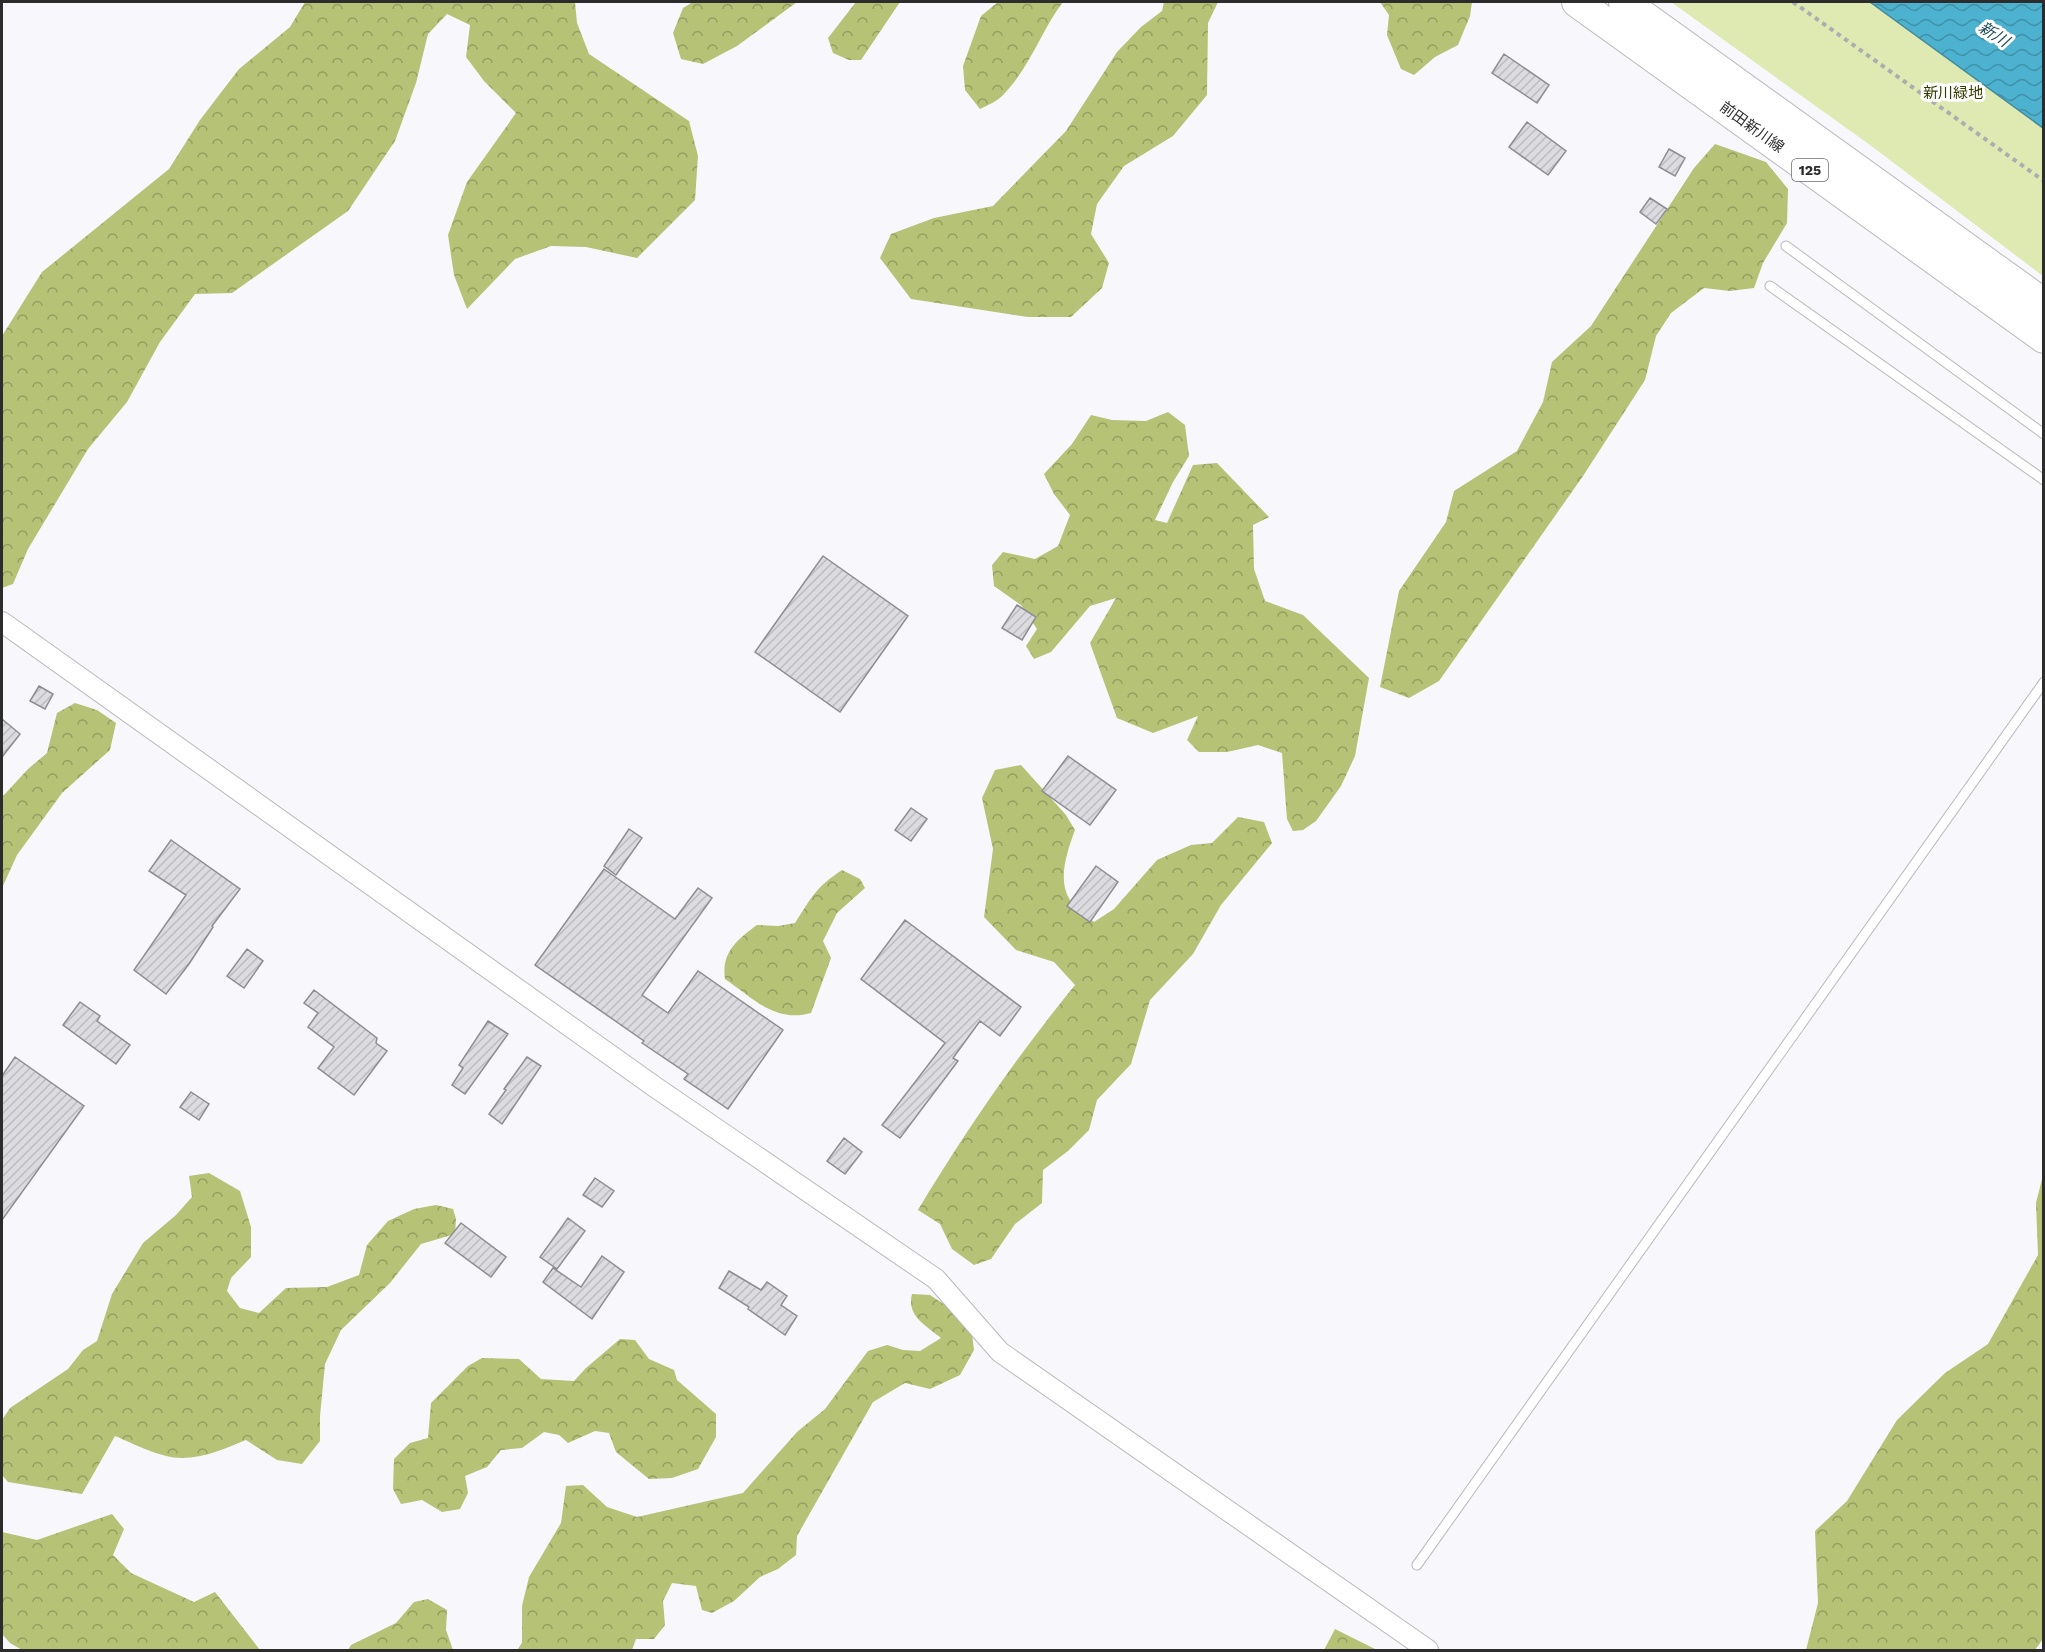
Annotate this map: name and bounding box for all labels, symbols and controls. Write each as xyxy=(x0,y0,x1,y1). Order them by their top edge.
water label: 新川 xyxy=(1975,17,2014,52)
park label: 新川緑地 xyxy=(1923,84,1983,102)
street label: 前田新川線 xyxy=(1716,98,1788,156)
road number: 125 xyxy=(1792,159,1828,181)

